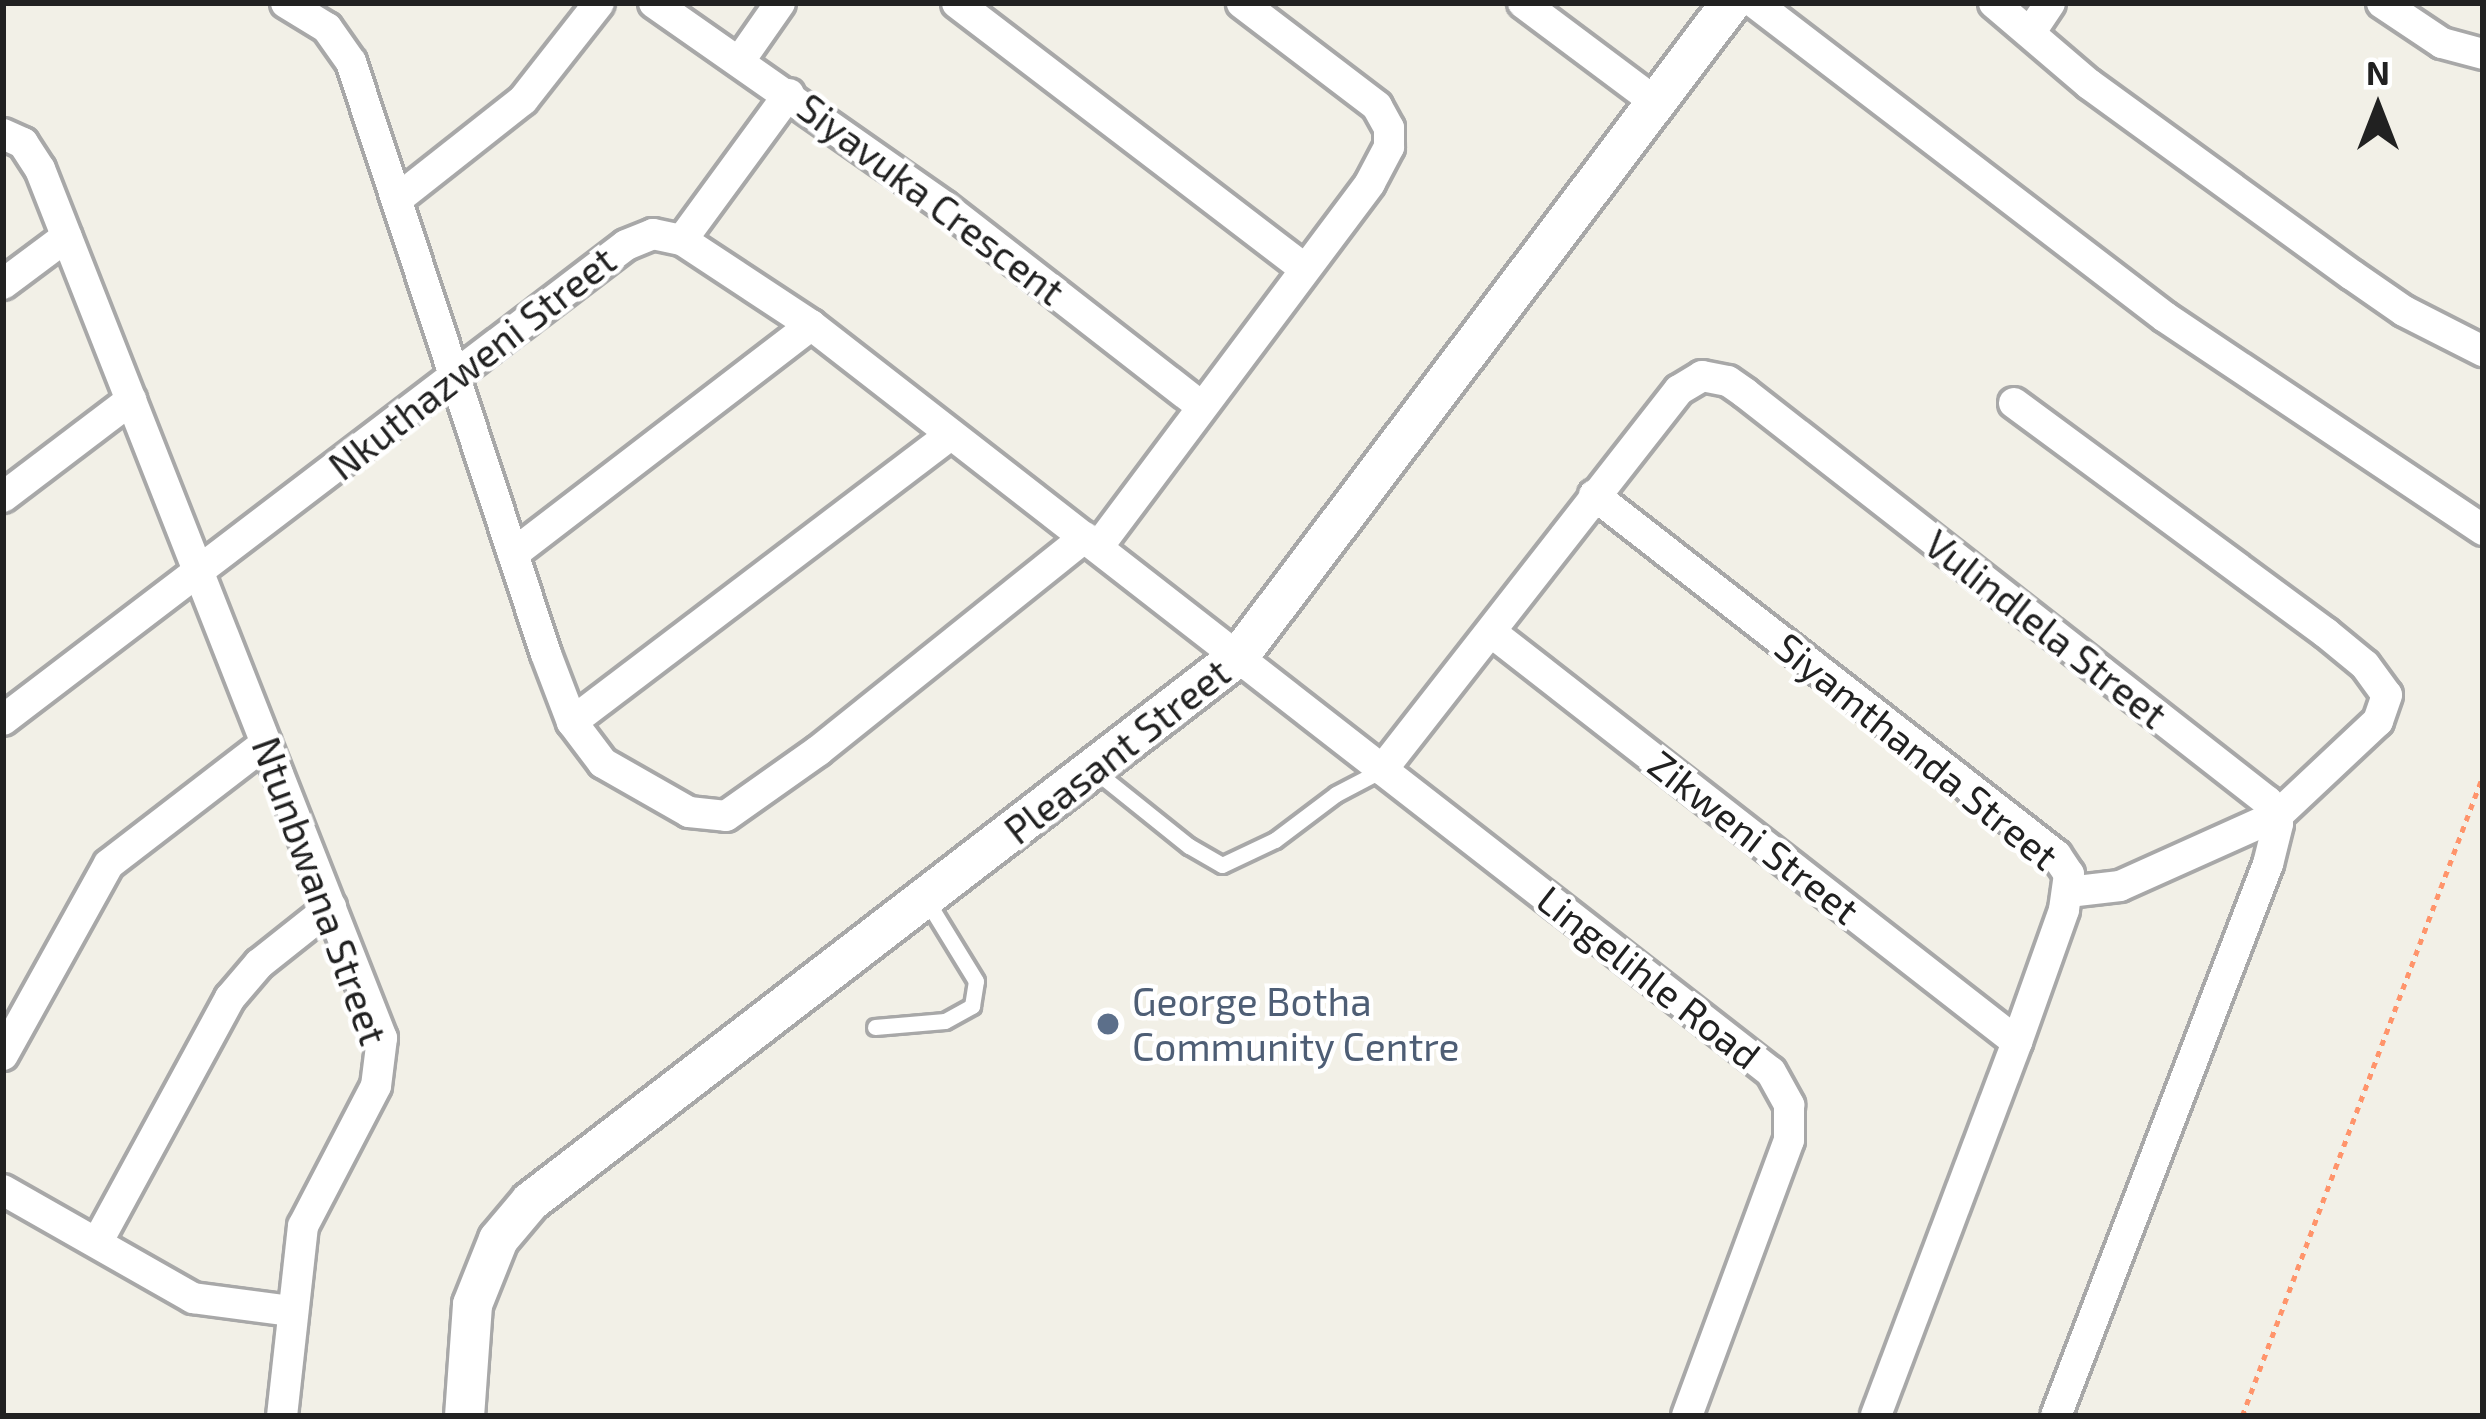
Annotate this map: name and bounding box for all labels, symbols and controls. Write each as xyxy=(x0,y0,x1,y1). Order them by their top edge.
north arrow xyxy=(2318,48,2438,168)
text: N xyxy=(2366,52,2390,92)
street label: Siyavuka Crescent xyxy=(788,84,1074,314)
street label: Nkuthazweni Street xyxy=(319,237,625,489)
street label: Vulindlela Street xyxy=(1916,520,2176,738)
street label: Siyamthanda Street xyxy=(1766,623,2068,879)
street label: Pleasant Street xyxy=(995,649,1239,853)
street label: Ntunbwana Street xyxy=(243,731,397,1051)
street label: Zikweni Street xyxy=(1640,740,1868,934)
street label: Lingelihle Road xyxy=(1528,875,1770,1079)
place label: George Botha Community Centre xyxy=(1132,979,1460,1070)
marker: George Botha Community Centre xyxy=(1095,1011,1121,1037)

